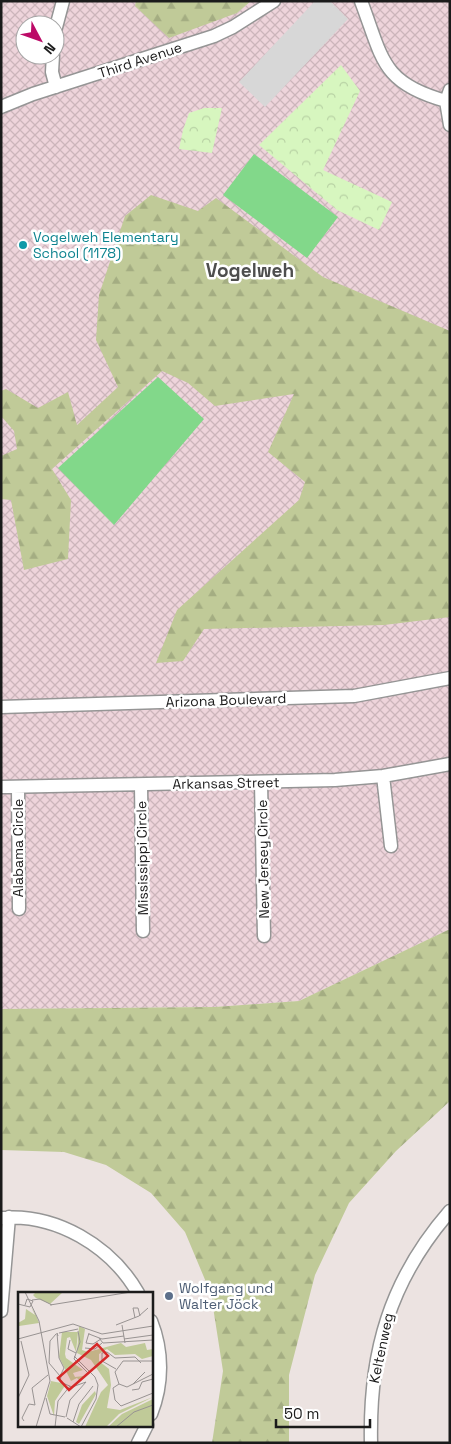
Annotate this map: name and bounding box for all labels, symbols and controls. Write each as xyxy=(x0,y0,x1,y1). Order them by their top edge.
north arrow xyxy=(15,15,65,65)
street label: Third Avenue xyxy=(96,38,184,82)
text: N xyxy=(40,39,60,58)
place label: Vogelweh Elementary School (1178) xyxy=(33,228,179,262)
marker: Vogelweh Elementary School (1178) xyxy=(17,239,29,251)
district label: Vogelweh xyxy=(206,258,294,283)
street label: Arizona Boulevard xyxy=(165,689,287,711)
street label: Arkansas Street xyxy=(172,773,280,793)
street label: Alabama Circle xyxy=(9,799,27,897)
street label: New Jersey Circle xyxy=(253,799,273,919)
street label: Mississippi Circle xyxy=(132,801,152,915)
place label: Wolfgang und Walter Jöck xyxy=(179,1279,273,1313)
marker: Wolfgang und Walter Jöck xyxy=(163,1290,175,1302)
inset map xyxy=(18,1292,152,1426)
street label: Keltenweg xyxy=(365,1311,397,1385)
scale bar xyxy=(276,1396,370,1428)
text: 50 m xyxy=(284,1404,319,1423)

